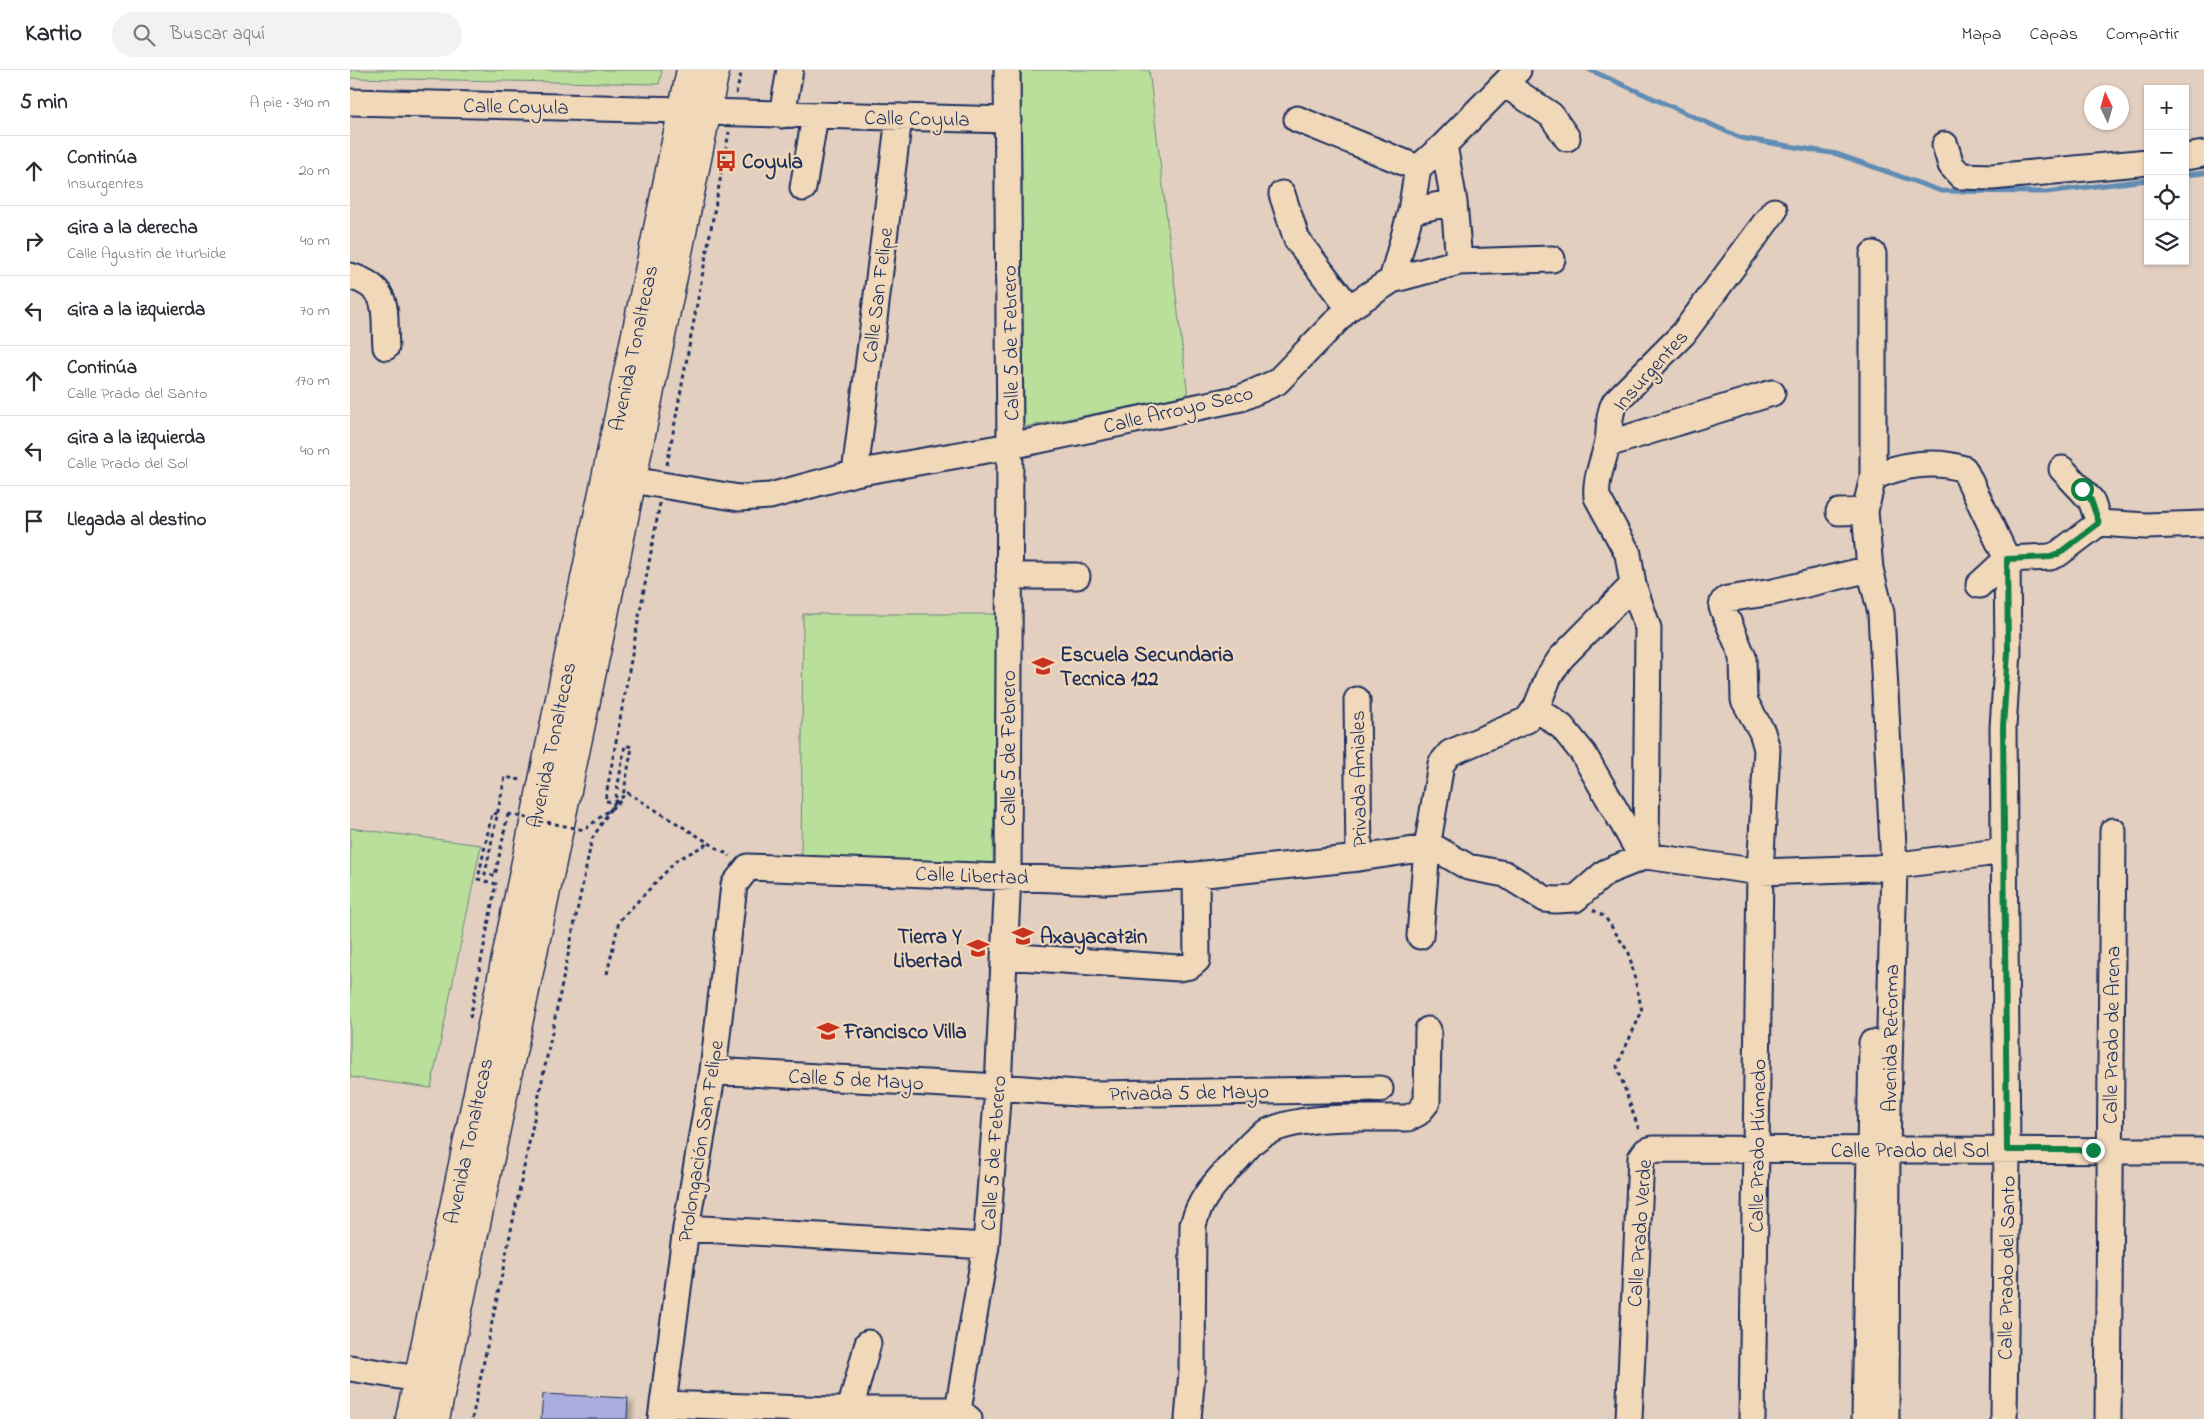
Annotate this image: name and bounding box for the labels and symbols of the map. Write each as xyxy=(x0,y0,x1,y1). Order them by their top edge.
north arrow xyxy=(2084,85,2129,130)
street label: Calle Coyula xyxy=(463,92,569,126)
street label: Calle Coyula xyxy=(864,104,970,138)
bus stop icon: Coyula xyxy=(713,148,739,174)
place label: Coyula xyxy=(742,148,803,180)
street label: Calle San Felipe xyxy=(856,225,902,365)
street label: Avenida Tonaltecas xyxy=(603,263,667,434)
street label: Calle 5 de Febrero xyxy=(996,265,1028,421)
street label: Insurgentes xyxy=(1607,324,1698,420)
street label: Calle Arroyo Seco xyxy=(1100,379,1257,445)
route start xyxy=(2071,478,2094,501)
place label: Escuela Secundaria Tecnica 122 xyxy=(1060,641,1234,695)
school or university icon: Escuela Secundaria Tecnica 122 xyxy=(1030,653,1056,679)
street label: Avenida Tonaltecas xyxy=(521,660,585,831)
street label: Calle 5 de Febrero xyxy=(995,670,1025,826)
street label: Privada Amiales xyxy=(1344,710,1376,848)
street label: Calle Libertad xyxy=(915,860,1029,894)
place label: Tierra Y Libertad xyxy=(893,923,962,977)
school or university icon: Axayacatzin xyxy=(1010,923,1036,949)
place label: Axayacatzin xyxy=(1040,923,1147,955)
school or university icon: Tierra Y Libertad xyxy=(965,935,991,961)
street label: Calle Prado de Arena xyxy=(2096,946,2130,1124)
street label: Avenida Reforma xyxy=(1876,964,1908,1112)
school or university icon: Francisco Villa xyxy=(815,1018,841,1044)
place label: Francisco Villa xyxy=(843,1018,967,1048)
street label: Prolongación San Felipe xyxy=(671,1037,735,1245)
street label: Avenida Tonaltecas xyxy=(438,1056,502,1227)
street label: Calle Prado Húmedo xyxy=(1742,1059,1776,1233)
street label: Calle 5 de Mayo xyxy=(787,1062,924,1102)
street label: Calle 5 de Febrero xyxy=(975,1074,1015,1232)
street label: Privada 5 de Mayo xyxy=(1109,1078,1269,1112)
street label: Calle Prado del Sol xyxy=(1831,1137,1989,1167)
route end xyxy=(2082,1139,2105,1162)
street label: Calle Prado Verde xyxy=(1621,1158,1661,1308)
street label: Calle Prado del Santo xyxy=(1991,1175,2025,1361)

